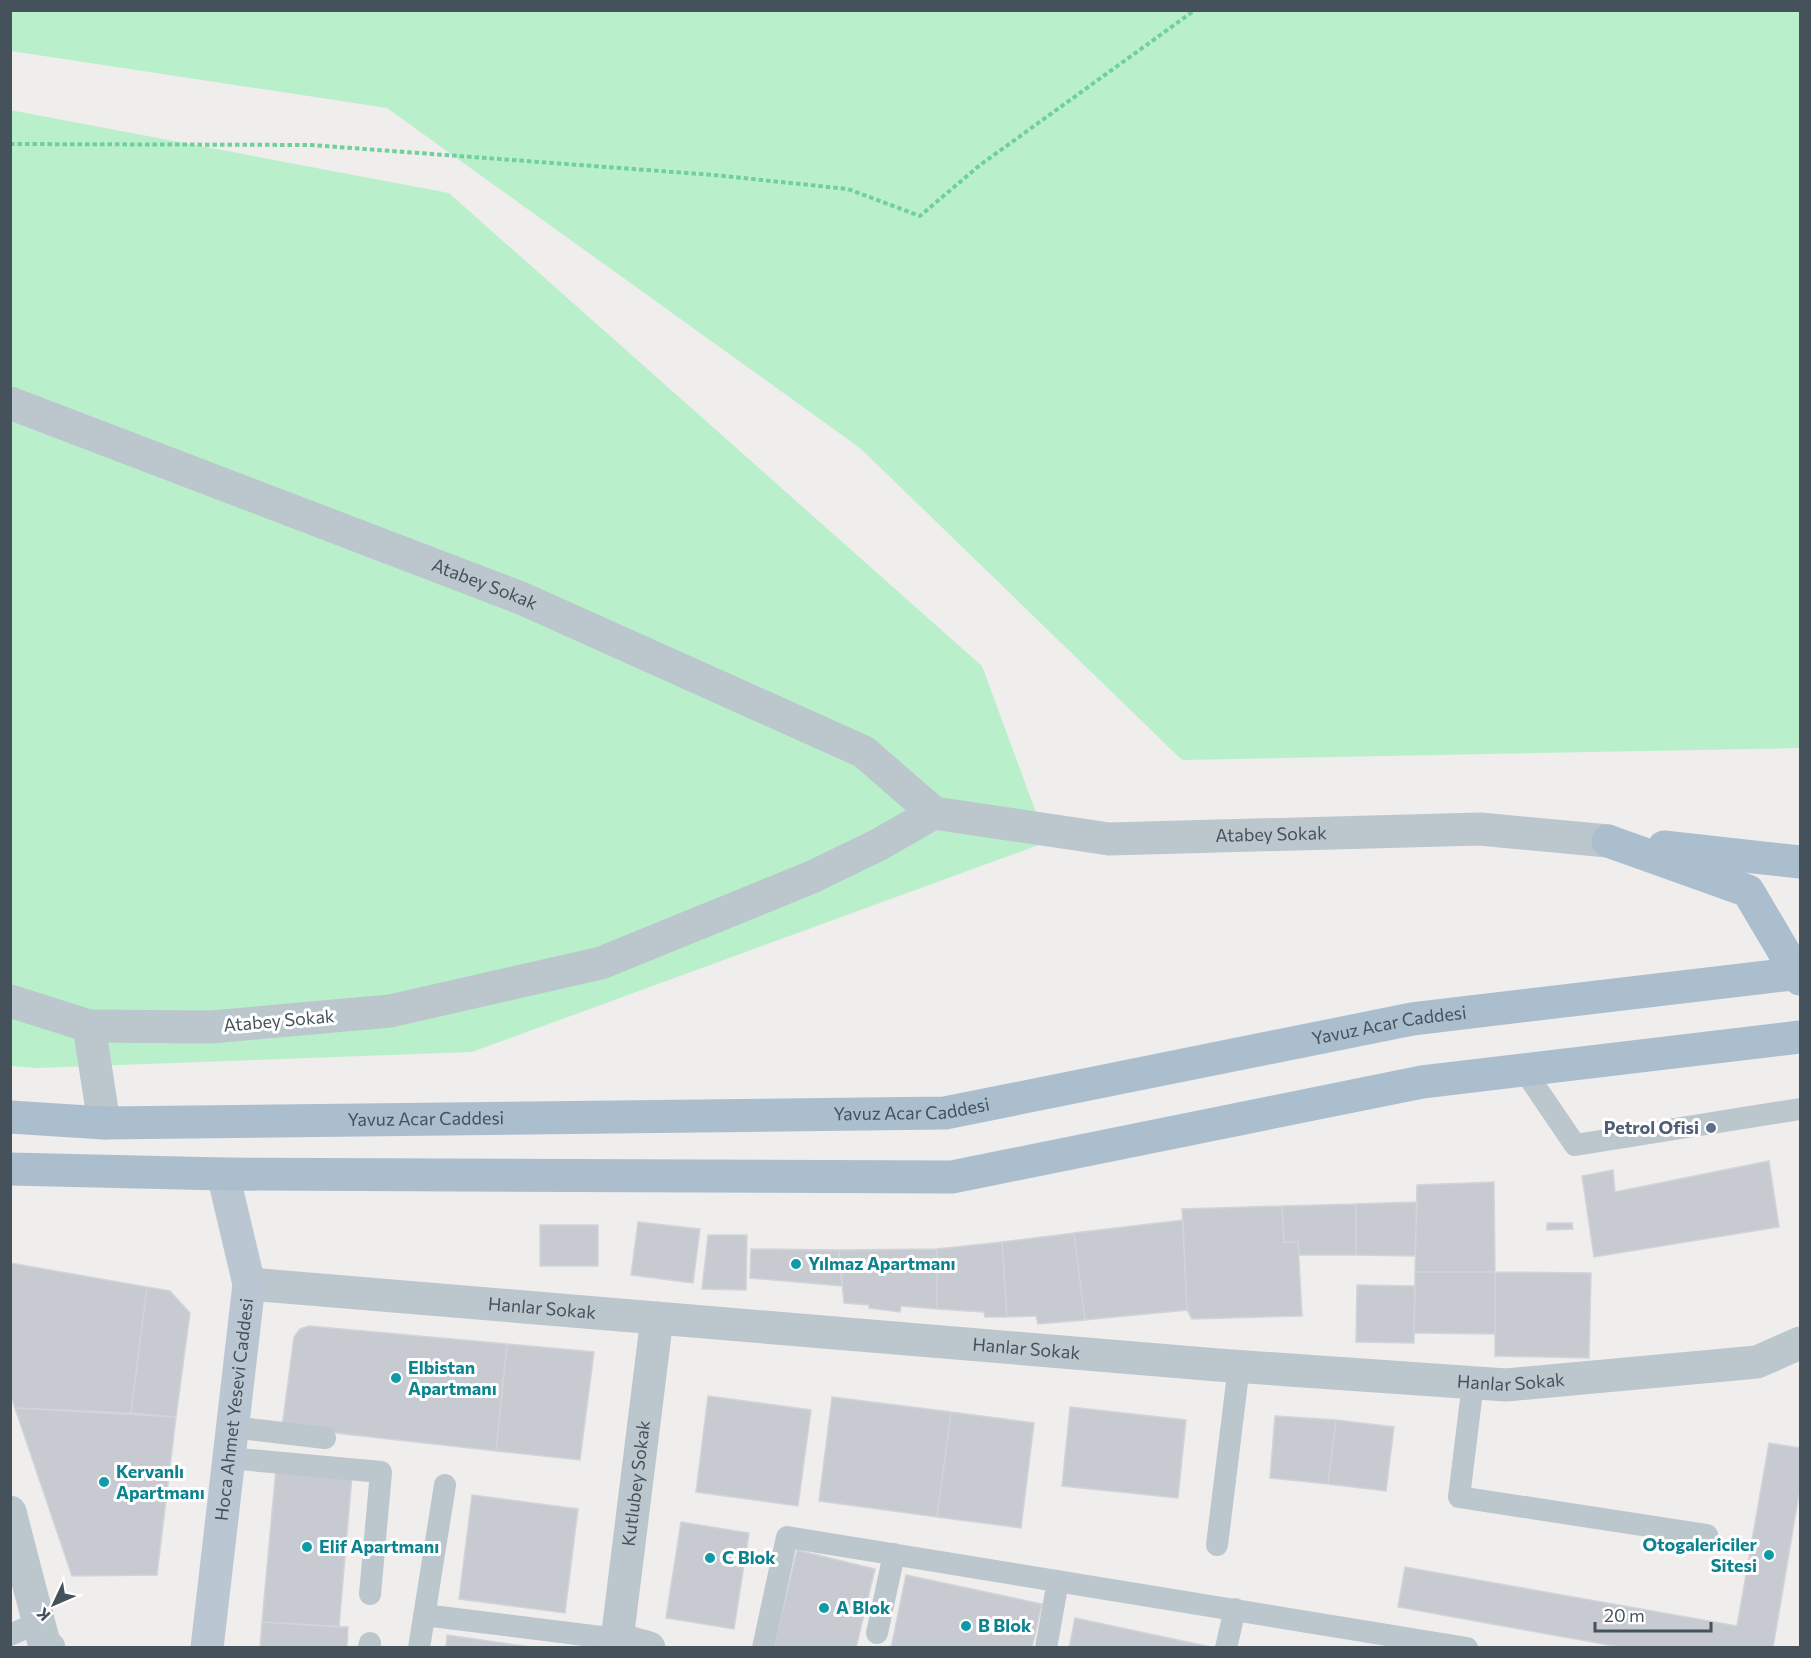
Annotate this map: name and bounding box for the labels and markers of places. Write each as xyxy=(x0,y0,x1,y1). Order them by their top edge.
place label: Petrol Ofisi xyxy=(1604,1116,1699,1138)
marker: Petrol Ofisi xyxy=(1704,1121,1718,1135)
place label: Yılmaz Apartmanı xyxy=(808,1252,956,1274)
marker: Yılmaz Apartmanı xyxy=(789,1257,803,1271)
place label: Elbistan Apartmanı xyxy=(408,1356,497,1399)
marker: Elbistan Apartmanı xyxy=(389,1371,403,1385)
place label: Kervanlı Apartmanı xyxy=(116,1460,205,1503)
marker: Kervanlı Apartmanı xyxy=(97,1475,111,1489)
place label: Otogalericiler Sitesi xyxy=(1642,1533,1758,1576)
place label: Elif Apartmanı xyxy=(319,1535,439,1557)
marker: Elif Apartmanı xyxy=(300,1540,314,1554)
place label: C Blok xyxy=(722,1546,776,1568)
marker: Otogalericiler Sitesi xyxy=(1762,1548,1776,1562)
marker: C Blok xyxy=(703,1551,717,1565)
place label: A Blok xyxy=(836,1596,891,1618)
marker: A Blok xyxy=(817,1601,831,1615)
place label: B Blok xyxy=(978,1614,1032,1636)
marker: B Blok xyxy=(959,1619,973,1633)

